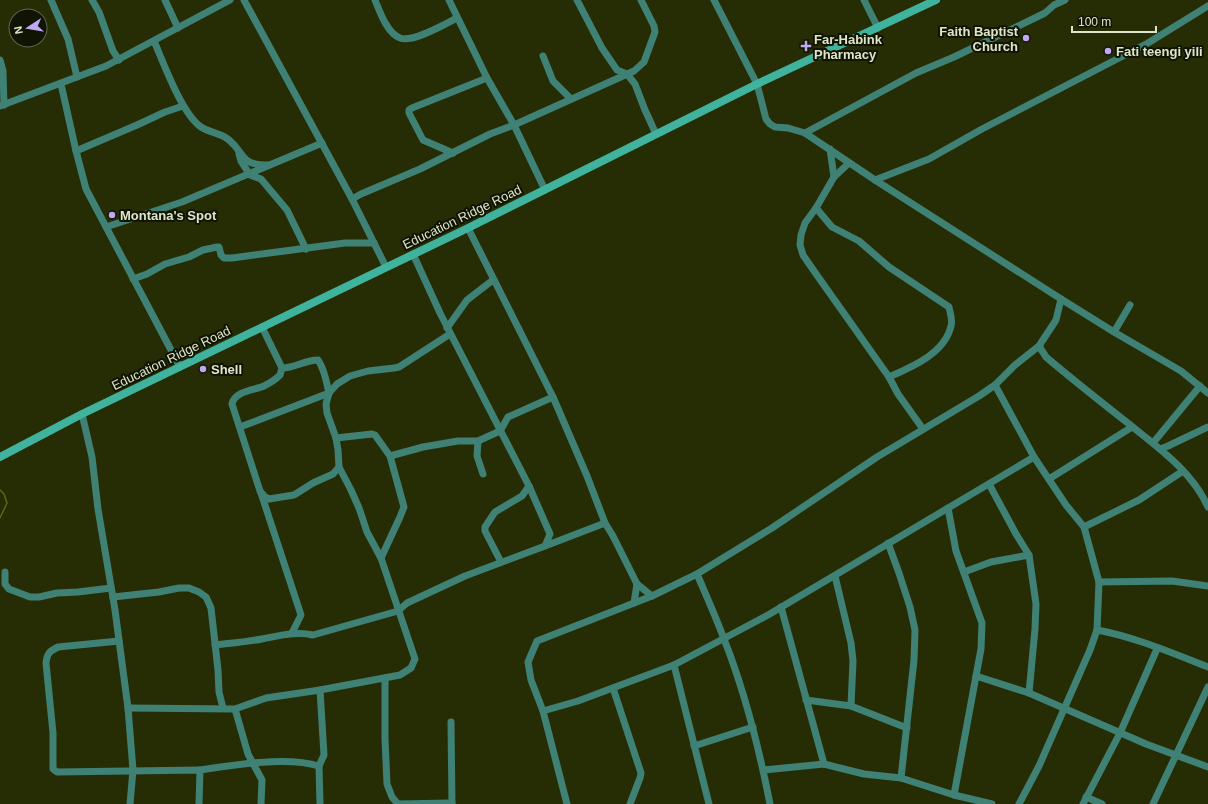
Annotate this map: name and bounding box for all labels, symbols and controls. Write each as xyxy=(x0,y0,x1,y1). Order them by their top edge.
north arrow xyxy=(8,8,48,48)
scale bar xyxy=(1072,8,1156,34)
text: 100 m xyxy=(1078,15,1111,29)
place label: Faith Baptist Church xyxy=(939,24,1019,54)
text: N xyxy=(12,25,25,35)
place label: Far-Habink Pharmacy xyxy=(814,32,883,62)
marker: Faith Baptist Church xyxy=(1021,33,1031,43)
marker: Far-Habink Pharmacy xyxy=(801,41,811,51)
place label: Fati teengi yili xyxy=(1116,44,1203,59)
marker: Fati teengi yili xyxy=(1103,46,1113,56)
street label: Education Ridge Road xyxy=(400,182,524,252)
place label: Montana's Spot xyxy=(120,208,217,223)
marker: Montana's Spot xyxy=(107,210,117,220)
street label: Education Ridge Road xyxy=(109,323,233,393)
place label: Shell xyxy=(211,362,242,377)
marker: Shell xyxy=(198,364,208,374)

